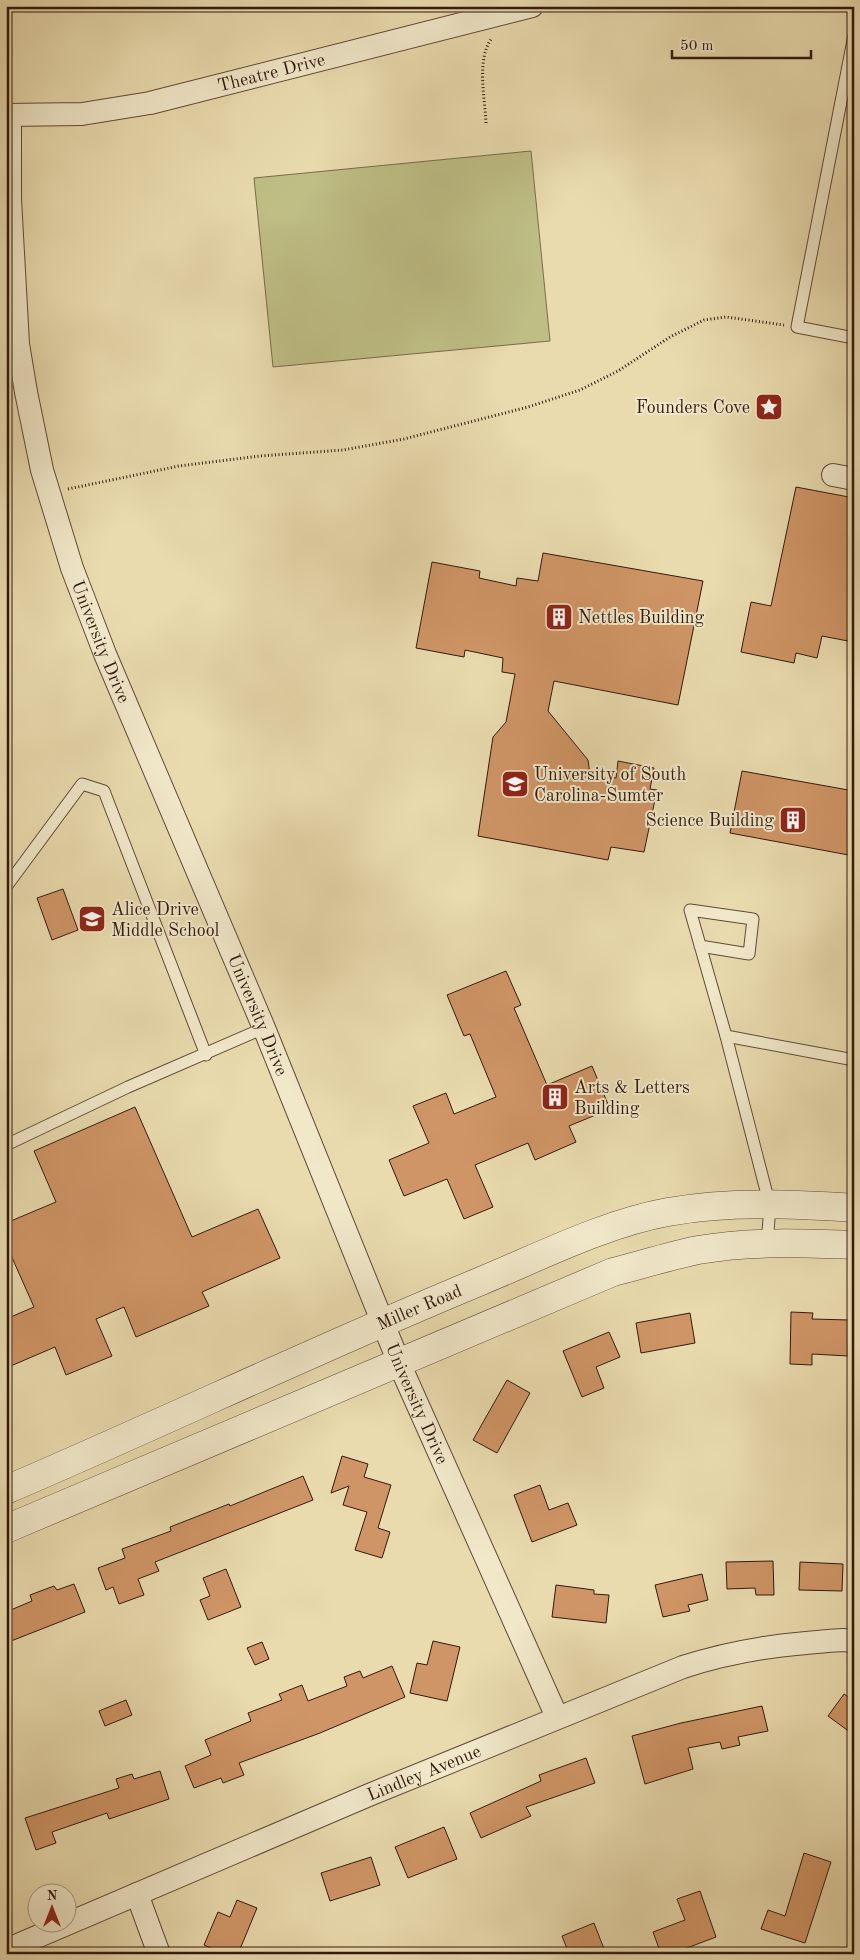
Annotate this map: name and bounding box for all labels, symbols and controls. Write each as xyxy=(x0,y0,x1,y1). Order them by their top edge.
scale bar xyxy=(672,28,811,60)
text: 50 m xyxy=(680,39,714,54)
street label: Theatre Drive xyxy=(216,51,327,95)
place icon: Founders Cove xyxy=(754,392,784,422)
place label: Founders Cove xyxy=(636,399,750,417)
street label: University Drive xyxy=(68,578,133,706)
building icon: Nettles Building xyxy=(544,602,574,632)
place label: Nettles Building xyxy=(578,609,704,627)
place label: University of South Carolina-Sumter xyxy=(534,766,686,805)
school or university icon: University of South Carolina-Sumter xyxy=(500,769,530,799)
building icon: Science Building xyxy=(778,805,808,835)
place label: Science Building xyxy=(646,812,774,830)
place label: Alice Drive Middle School xyxy=(111,901,220,940)
school or university icon: Alice Drive Middle School xyxy=(77,904,107,934)
street label: University Drive xyxy=(224,952,290,1079)
place label: Arts & Letters Building xyxy=(574,1079,690,1118)
building icon: Arts & Letters Building xyxy=(540,1082,570,1112)
street label: Miller Road xyxy=(375,1282,465,1334)
street label: University Drive xyxy=(382,1341,451,1467)
street label: Lindley Avenue xyxy=(365,1742,484,1805)
north arrow xyxy=(28,1882,78,1932)
text: N xyxy=(47,1889,58,1903)

